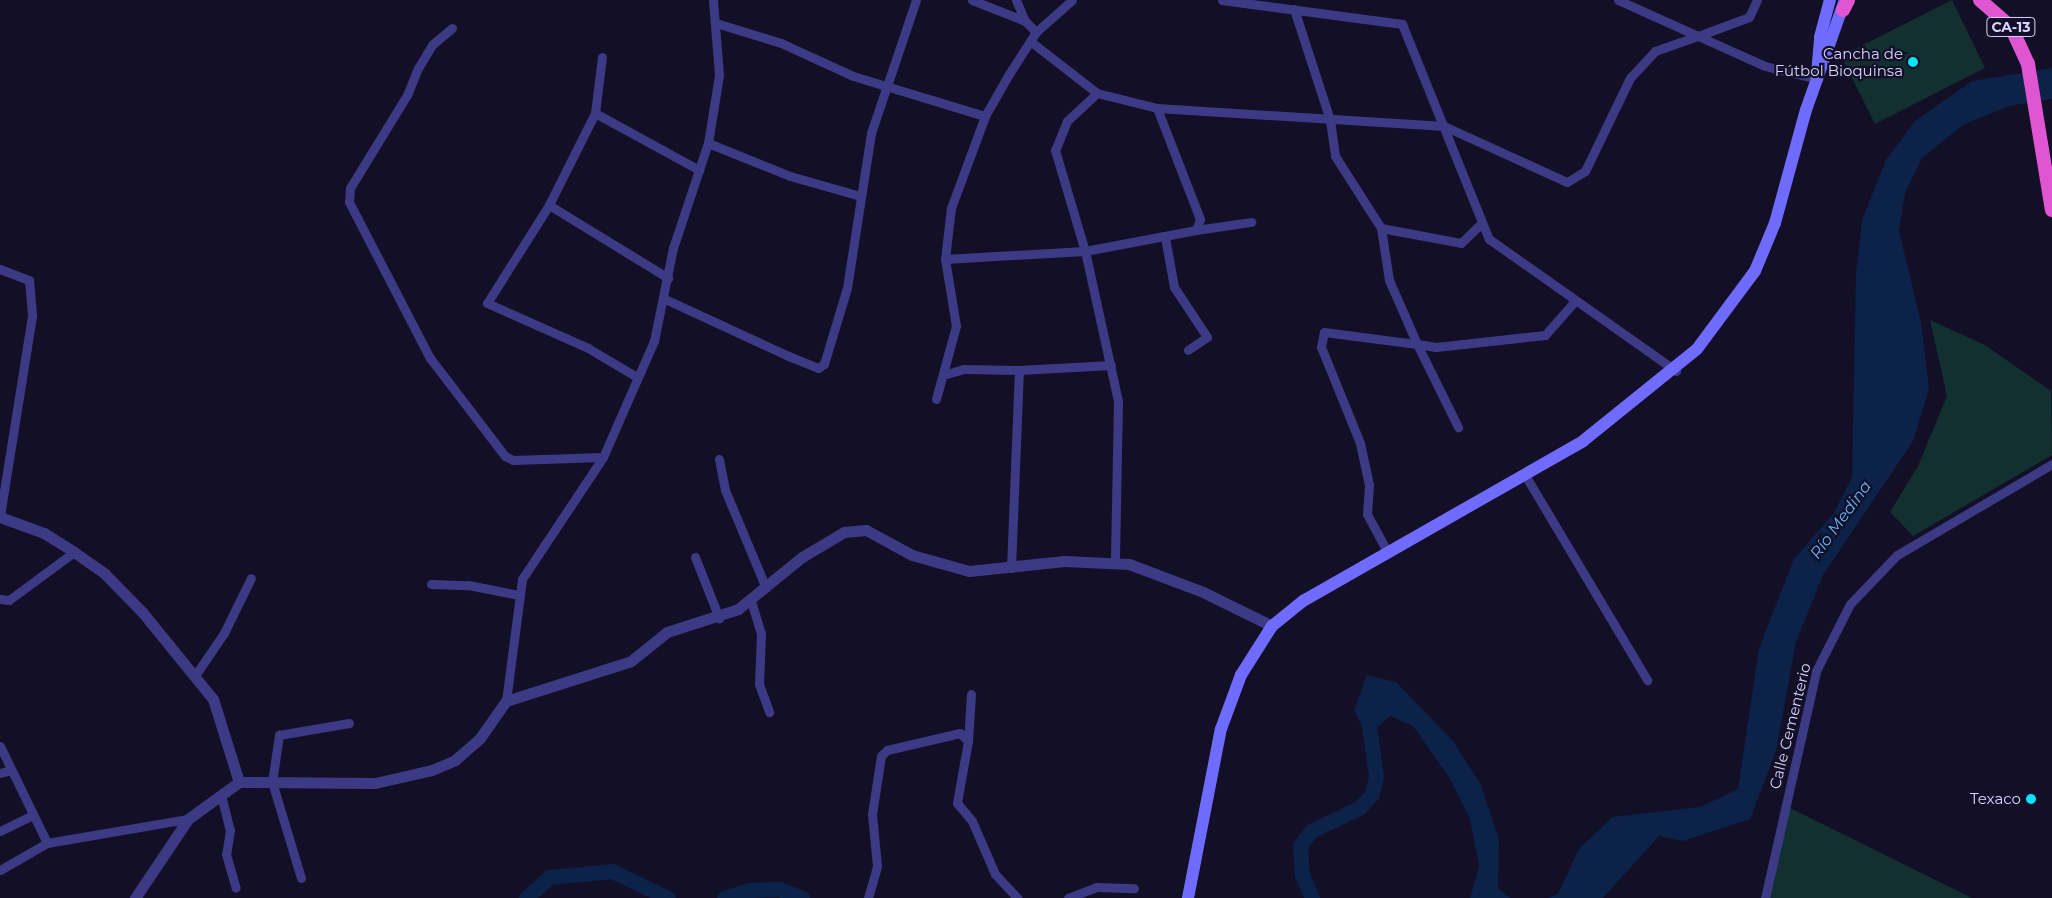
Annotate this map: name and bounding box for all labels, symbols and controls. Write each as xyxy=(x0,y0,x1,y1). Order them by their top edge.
road number: CA-13 xyxy=(1986,16,2036,38)
place label: Cancha de Fútbol Bioquinsa xyxy=(1775,44,1903,79)
marker: Cancha de Fútbol Bioquinsa xyxy=(1907,56,1919,68)
water label: Río Medina xyxy=(1806,477,1876,563)
street label: Calle Cementerio xyxy=(1766,661,1814,791)
place label: Texaco xyxy=(1970,790,2021,808)
marker: Texaco xyxy=(2025,793,2037,805)

